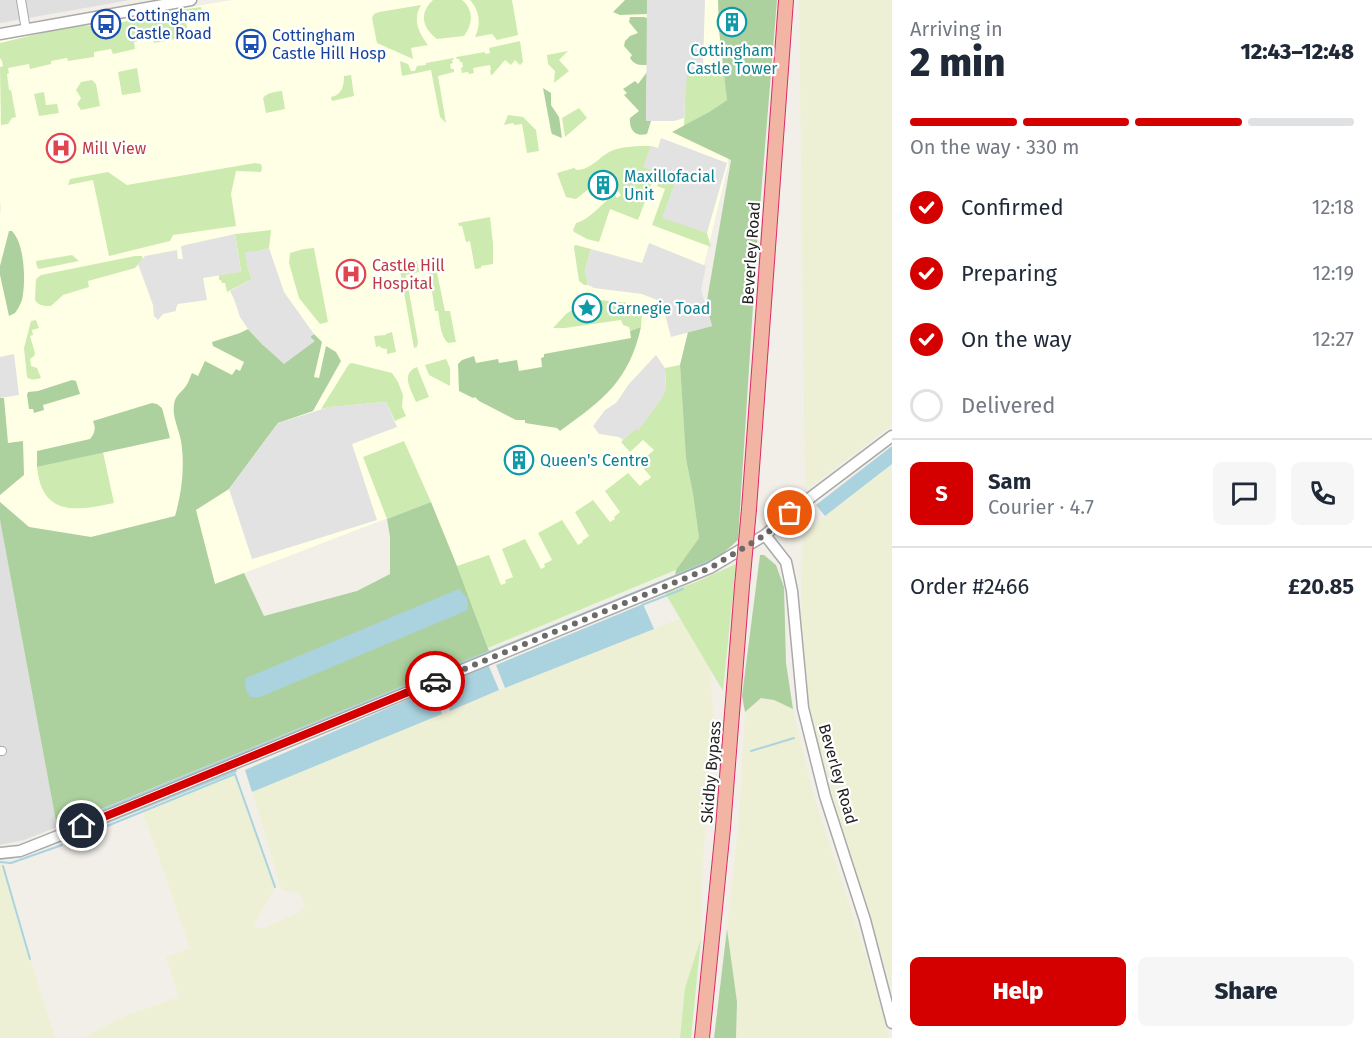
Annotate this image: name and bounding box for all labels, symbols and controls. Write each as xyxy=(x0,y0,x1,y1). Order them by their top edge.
place label: Cottingham Castle Road xyxy=(127,6,212,43)
building icon: Cottingham Castle Tower xyxy=(716,6,748,38)
bus stop icon: Cottingham Castle Road xyxy=(90,8,122,40)
text: Arriving in xyxy=(910,17,1003,41)
place label: Cottingham Castle Hill Hosp xyxy=(272,26,386,63)
bus stop icon: Cottingham Castle Hill Hosp xyxy=(235,28,267,60)
text: 12:43–12:48 xyxy=(1240,38,1354,65)
text: 2 min xyxy=(910,40,1006,86)
place label: Cottingham Castle Tower xyxy=(686,41,778,78)
hospital icon: Mill View xyxy=(45,132,77,164)
text: On the way · 330 m xyxy=(910,135,1079,159)
place label: Mill View xyxy=(82,139,147,158)
place label: Maxillofacial Unit xyxy=(624,167,715,204)
building icon: Maxillofacial Unit xyxy=(587,169,619,201)
icon: check xyxy=(910,191,943,224)
text: Confirmed xyxy=(961,194,1064,221)
text: 12:18 xyxy=(1312,195,1354,219)
street label: Beverley Road xyxy=(738,201,764,305)
place label: Castle Hill Hospital xyxy=(372,256,445,293)
icon: check xyxy=(910,257,943,290)
hospital icon: Castle Hill Hospital xyxy=(335,258,367,290)
text: Preparing xyxy=(961,260,1057,287)
text: 12:19 xyxy=(1312,261,1354,285)
place icon: Carnegie Toad xyxy=(571,292,603,324)
place label: Carnegie Toad xyxy=(608,299,710,318)
icon: check xyxy=(910,323,943,356)
text: On the way xyxy=(961,326,1072,353)
text: 12:27 xyxy=(1312,327,1354,351)
text: Delivered xyxy=(961,392,1056,419)
building icon: Queen's Centre xyxy=(503,444,535,476)
place label: Queen's Centre xyxy=(540,451,649,470)
button: chat xyxy=(1213,462,1276,525)
button: phone xyxy=(1291,462,1354,525)
text: Sam xyxy=(988,468,1031,495)
text: S xyxy=(935,480,948,507)
pin xyxy=(764,487,815,538)
text: Courier · 4.7 xyxy=(988,495,1094,519)
icon: bag xyxy=(773,496,806,529)
text: Order #2466 xyxy=(910,573,1029,600)
text: £20.85 xyxy=(1288,573,1354,600)
courier xyxy=(405,651,465,711)
icon: car xyxy=(419,665,452,698)
street label: Skidby Bypass xyxy=(697,720,725,824)
street label: Beverley Road xyxy=(815,722,861,826)
pin xyxy=(56,800,107,851)
icon: home xyxy=(65,809,98,842)
button: Help xyxy=(910,957,1126,1026)
button: Share xyxy=(1138,957,1354,1026)

